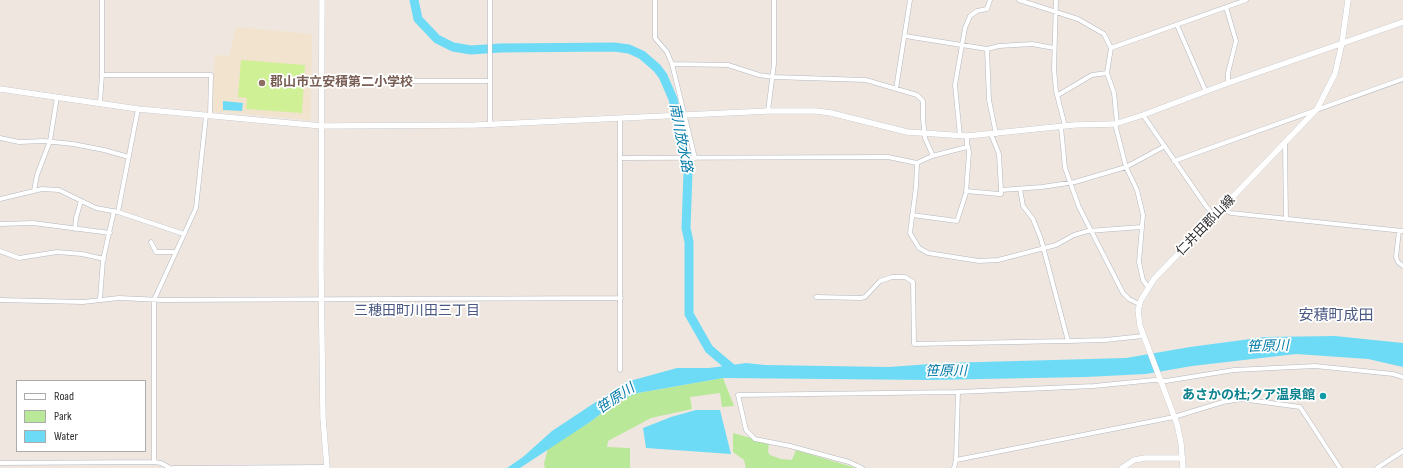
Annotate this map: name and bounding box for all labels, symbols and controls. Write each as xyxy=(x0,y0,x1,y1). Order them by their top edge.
place label: 郡山市立安積第二小学校 xyxy=(270,75,413,91)
marker: 郡山市立安積第二小学校 xyxy=(257,78,267,88)
water label: 南川放水路 xyxy=(665,102,695,174)
street label: 仁井田郡山線 xyxy=(1173,193,1239,259)
district label: 三穂田町川田三丁目 xyxy=(354,303,480,319)
district label: 安積町成田 xyxy=(1299,307,1373,325)
water label: 笹原川 xyxy=(1247,338,1289,356)
water label: 笹原川 xyxy=(925,363,967,381)
legend xyxy=(16,380,146,452)
water label: 笹原川 xyxy=(594,380,638,418)
place label: あさかの杜;クア温泉館 xyxy=(1182,388,1315,404)
text: Road xyxy=(54,389,74,404)
marker: あさかの杜;クア温泉館 xyxy=(1318,391,1328,401)
text: Park xyxy=(54,409,72,424)
text: Water xyxy=(54,429,78,444)

